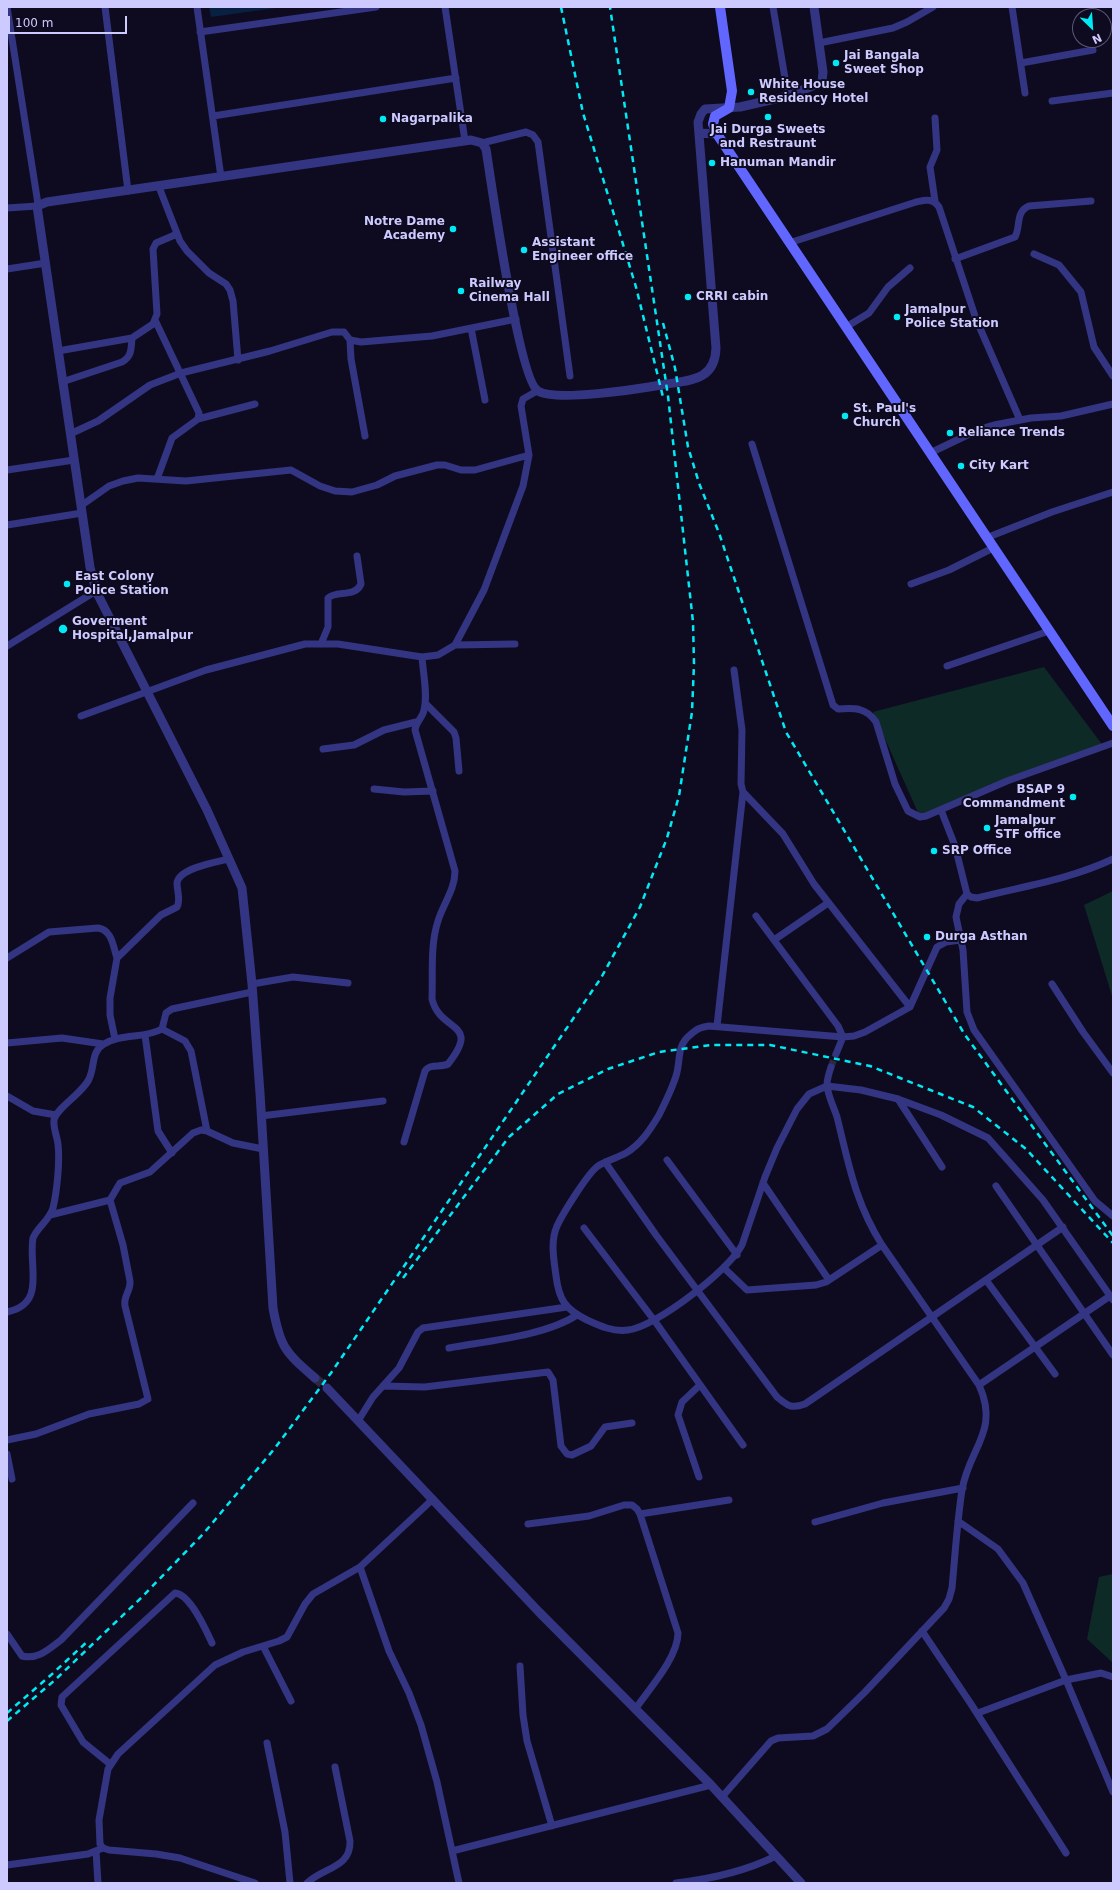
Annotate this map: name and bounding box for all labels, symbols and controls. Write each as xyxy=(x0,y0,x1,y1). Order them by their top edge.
scale bar xyxy=(10,8,129,34)
north arrow xyxy=(1072,8,1112,48)
text: 100 m xyxy=(15,16,53,30)
text: N xyxy=(1090,31,1104,46)
place label: Jai Bangala Sweet Shop xyxy=(844,49,924,77)
marker: Jai Bangala Sweet Shop xyxy=(831,58,841,68)
place label: White House Residency Hotel xyxy=(759,78,868,106)
marker: White House Residency Hotel xyxy=(746,87,756,97)
place label: Nagarpalika xyxy=(391,112,473,126)
marker: Jai Durga Sweets and Restraunt xyxy=(763,112,773,122)
marker: Nagarpalika xyxy=(378,114,388,124)
place label: Jai Durga Sweets and Restraunt xyxy=(710,123,826,151)
place label: Hanuman Mandir xyxy=(720,156,836,170)
marker: Hanuman Mandir xyxy=(707,158,717,168)
place label: Notre Dame Academy xyxy=(364,215,445,243)
marker: Notre Dame Academy xyxy=(448,224,458,234)
place label: Assistant Engineer office xyxy=(532,236,633,264)
marker: Assistant Engineer office xyxy=(519,245,529,255)
place label: Railway Cinema Hall xyxy=(469,277,550,305)
marker: Railway Cinema Hall xyxy=(456,286,466,296)
place label: CRRI cabin xyxy=(696,290,768,304)
marker: CRRI cabin xyxy=(683,292,693,302)
place label: Jamalpur Police Station xyxy=(905,303,999,331)
marker: Jamalpur Police Station xyxy=(892,312,902,322)
place label: St. Paul's Church xyxy=(853,402,916,430)
marker: St. Paul's Church xyxy=(840,411,850,421)
place label: Reliance Trends xyxy=(958,426,1065,440)
marker: Reliance Trends xyxy=(945,428,955,438)
place label: City Kart xyxy=(969,459,1029,473)
marker: City Kart xyxy=(956,461,966,471)
place label: East Colony Police Station xyxy=(75,570,169,598)
marker: East Colony Police Station xyxy=(62,579,72,589)
place label: Goverment Hospital,Jamalpur xyxy=(72,615,193,643)
marker: Goverment Hospital,Jamalpur xyxy=(57,623,69,635)
place label: BSAP 9 Commandment xyxy=(963,783,1065,811)
marker: BSAP 9 Commandment xyxy=(1068,792,1078,802)
place label: Jamalpur STF office xyxy=(995,814,1061,842)
marker: Jamalpur STF office xyxy=(982,823,992,833)
place label: SRP Office xyxy=(942,844,1012,858)
marker: SRP Office xyxy=(929,846,939,856)
place label: Durga Asthan xyxy=(935,930,1028,944)
marker: Durga Asthan xyxy=(922,932,932,942)

